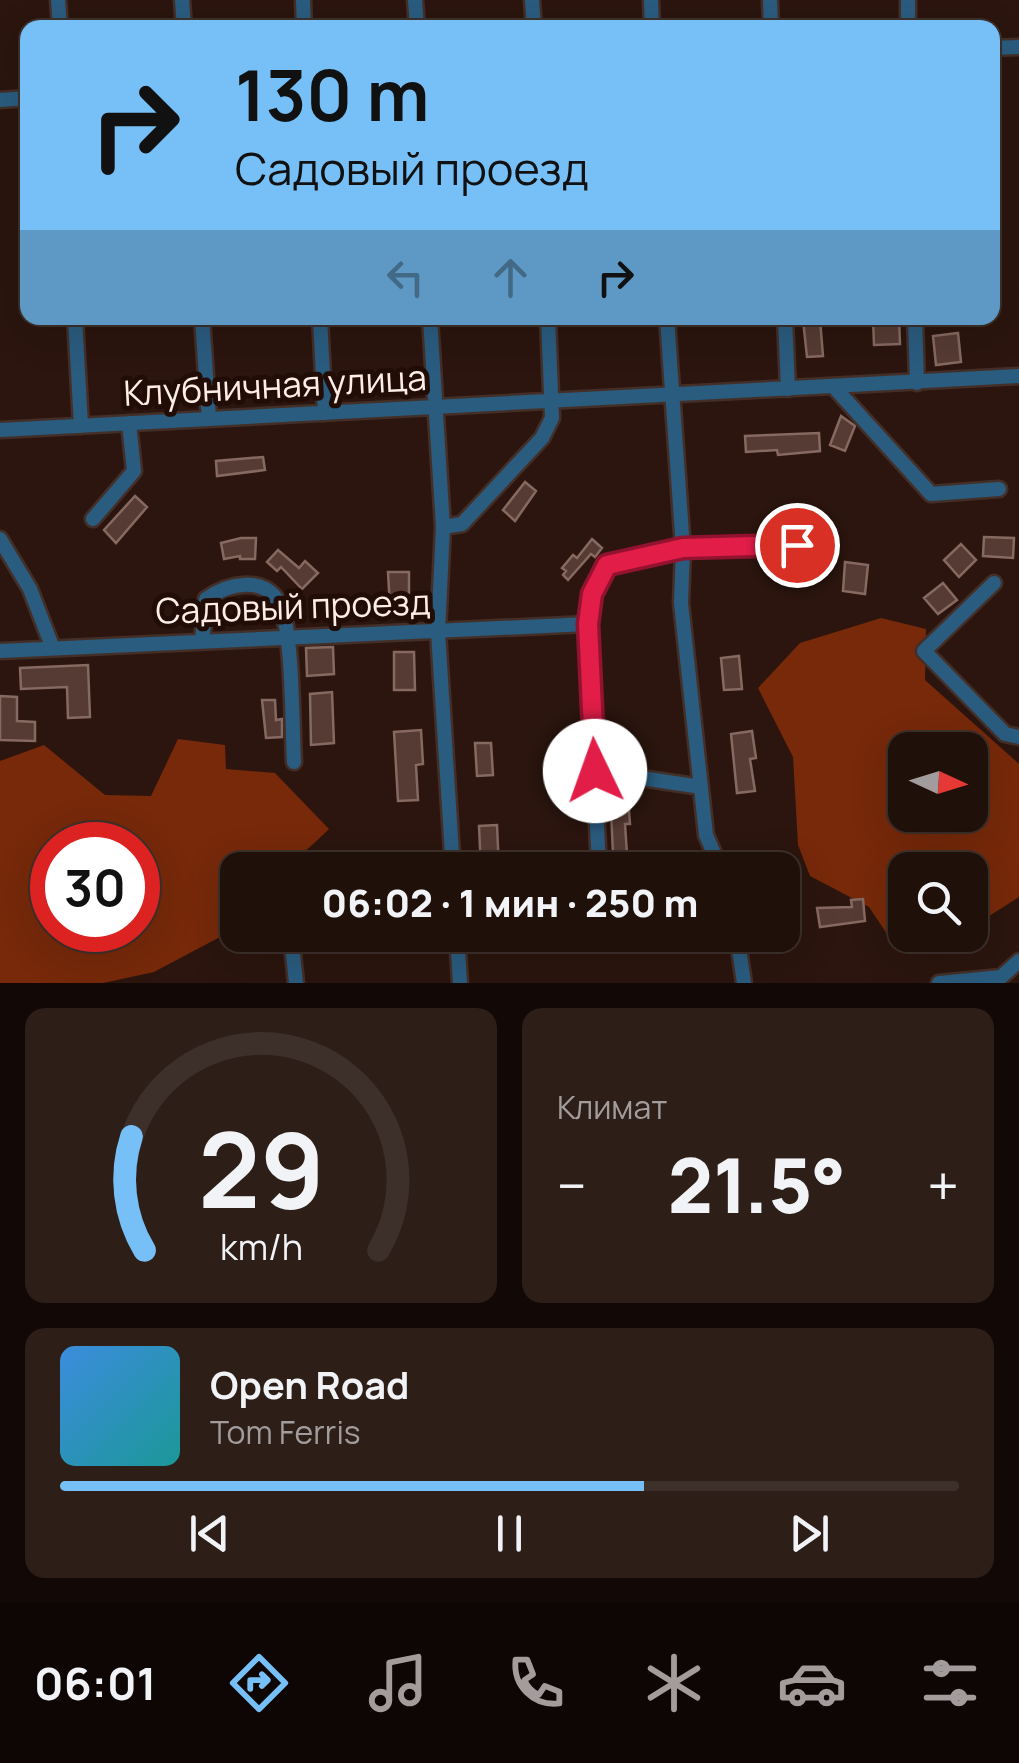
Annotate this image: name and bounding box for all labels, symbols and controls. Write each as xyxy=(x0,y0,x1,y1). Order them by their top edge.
text: 130 m xyxy=(235,46,429,142)
icon: right xyxy=(70,60,200,190)
text: Садовый проезд xyxy=(235,137,589,199)
icon: left xyxy=(378,250,433,305)
icon: ahead xyxy=(483,250,538,305)
icon: right xyxy=(588,250,643,305)
street label: Клубничная улица xyxy=(122,353,428,417)
pin xyxy=(755,503,840,588)
icon: arrive xyxy=(770,518,825,573)
street label: Садовый проезд xyxy=(155,577,431,635)
position arrow xyxy=(543,719,647,823)
north arrow xyxy=(888,732,988,832)
map controls xyxy=(888,732,988,952)
speed limit sign: 30 xyxy=(30,822,160,952)
button: search xyxy=(888,852,988,952)
text: 06:02 · 1 мин · 250 m xyxy=(322,876,698,928)
text: Климат xyxy=(557,1085,667,1129)
text: 29 xyxy=(198,1097,324,1239)
text: 21.5° xyxy=(668,1133,846,1236)
text: − xyxy=(557,1147,587,1223)
text: + xyxy=(927,1147,959,1223)
text: km/h xyxy=(219,1222,303,1271)
text: Open Road xyxy=(210,1358,409,1410)
text: Tom Ferris xyxy=(210,1410,361,1454)
icon: previous xyxy=(182,1506,237,1561)
icon: pause xyxy=(482,1506,537,1561)
icon: next xyxy=(782,1506,837,1561)
icon: directions xyxy=(224,1648,294,1718)
icon: music xyxy=(363,1648,433,1718)
icon: phone xyxy=(501,1648,571,1718)
icon: climate xyxy=(639,1648,709,1718)
icon: car xyxy=(777,1648,847,1718)
icon: filters xyxy=(915,1648,985,1718)
text: 06:01 xyxy=(34,1652,156,1714)

